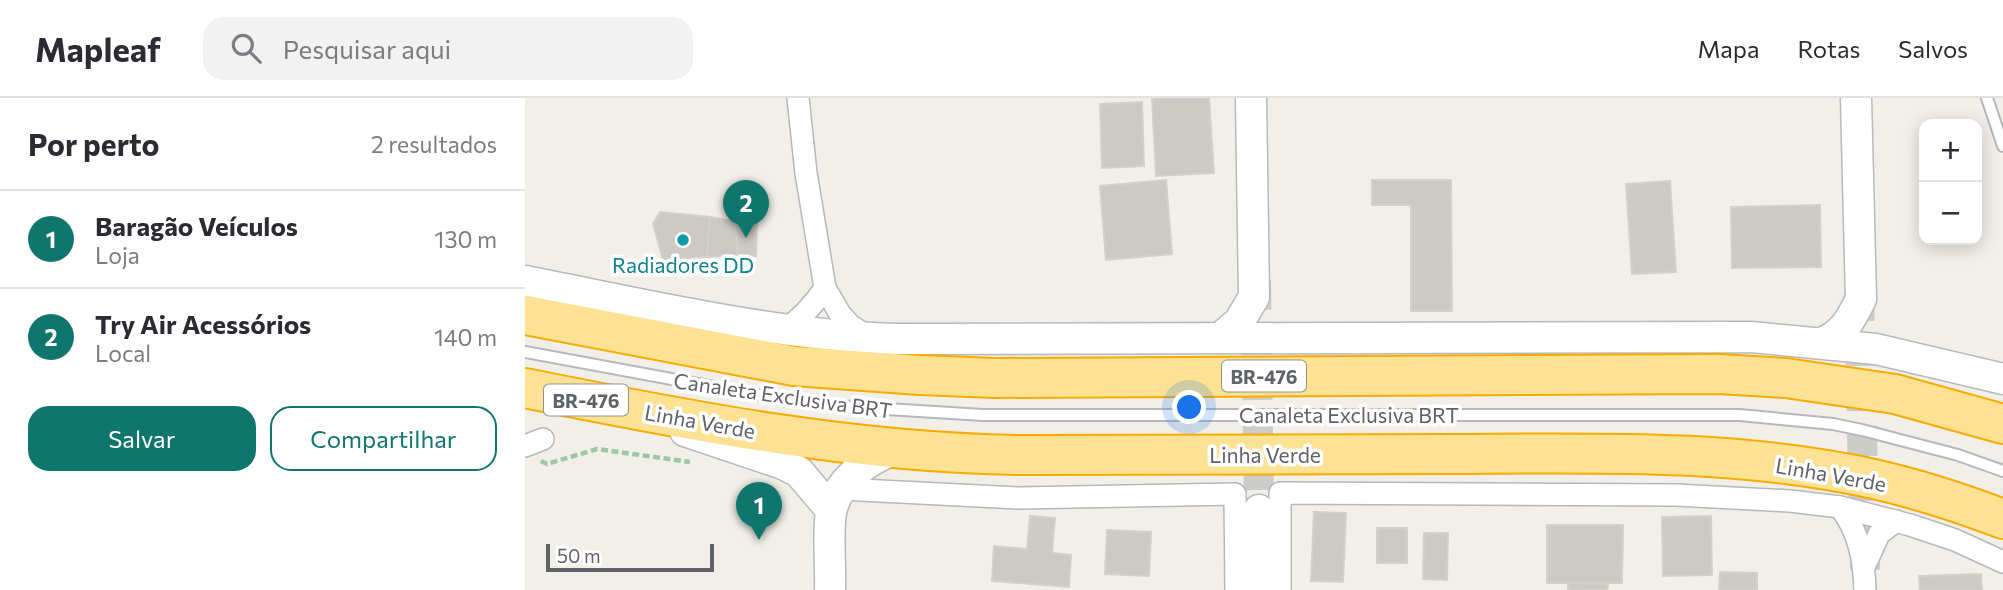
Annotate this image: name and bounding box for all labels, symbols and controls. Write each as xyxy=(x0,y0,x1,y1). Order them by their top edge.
search box xyxy=(203,17,693,80)
text: Mapleaf xyxy=(35,28,161,69)
icon: search xyxy=(227,29,265,67)
text: Pesquisar aqui xyxy=(283,33,451,64)
text: Mapa xyxy=(1698,34,1760,63)
text: Rotas xyxy=(1798,34,1860,63)
text: Salvos xyxy=(1898,34,1968,63)
map controls xyxy=(1919,119,1982,245)
button: + xyxy=(1919,119,1982,182)
text: Por perto xyxy=(28,125,160,162)
text: 2 resultados xyxy=(371,130,497,158)
pin: 2 xyxy=(723,180,769,238)
button: − xyxy=(1919,182,1982,245)
text: Baragão Veículos xyxy=(95,210,298,241)
text: 1 xyxy=(46,225,56,253)
text: 130 m xyxy=(435,225,497,253)
marker: Radiadores DD xyxy=(675,232,691,248)
text: Loja xyxy=(95,241,140,269)
place label: Radiadores DD xyxy=(612,252,754,277)
text: Try Air Acessórios xyxy=(95,308,311,339)
text: 2 xyxy=(44,323,58,351)
text: 140 m xyxy=(434,323,497,351)
text: Local xyxy=(95,339,151,367)
road number: BR-476 xyxy=(1222,360,1306,392)
street label: Canaleta Exclusiva BRT xyxy=(672,367,894,423)
road number: BR-476 xyxy=(544,384,628,416)
your location xyxy=(1172,390,1206,424)
street label: Linha Verde xyxy=(643,399,757,443)
street label: Canaleta Exclusiva BRT xyxy=(1239,402,1459,427)
button: Salvar xyxy=(28,406,256,471)
button: Compartilhar xyxy=(270,406,497,471)
street label: Linha Verde xyxy=(1209,442,1321,467)
street label: Linha Verde xyxy=(1774,452,1888,496)
pin: 1 xyxy=(736,482,782,540)
scale bar xyxy=(546,541,714,573)
text: 50 m xyxy=(557,544,601,567)

